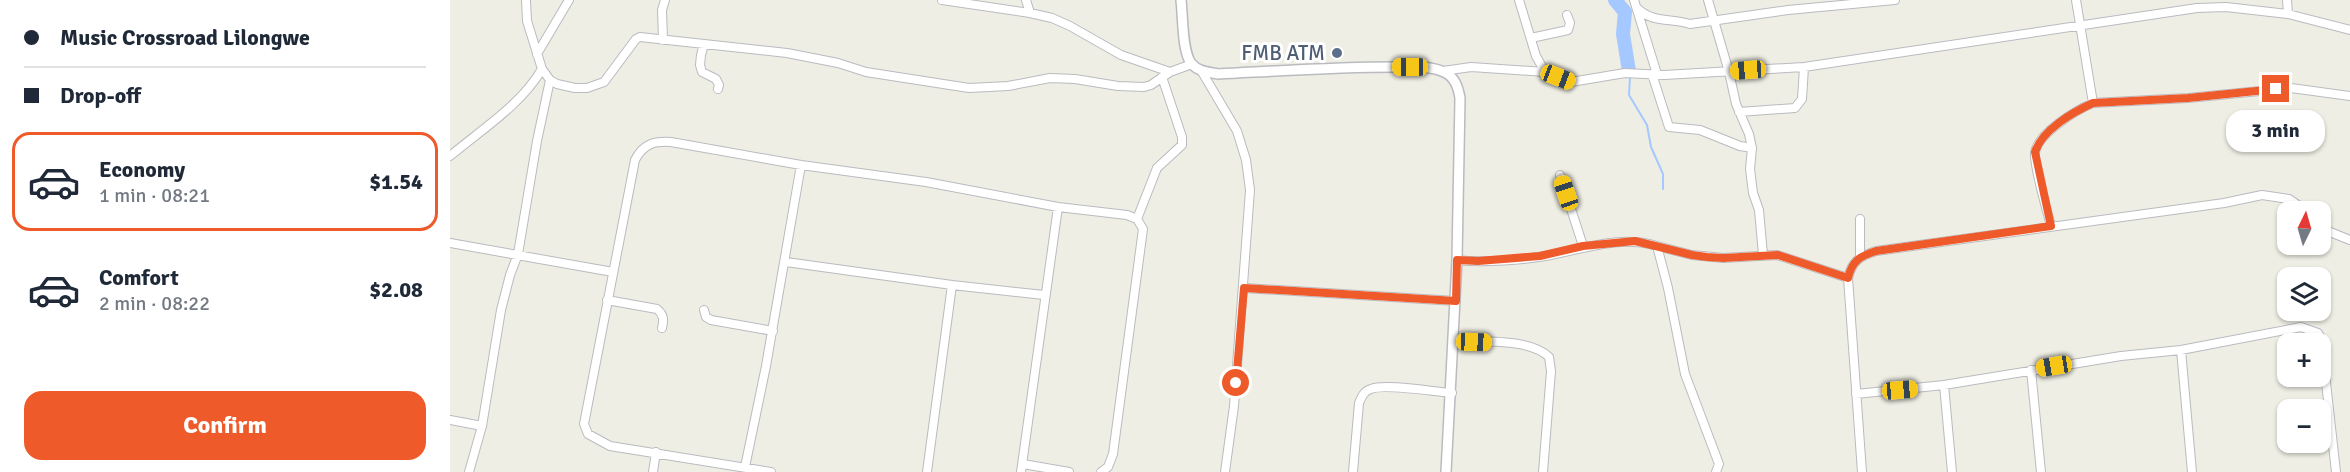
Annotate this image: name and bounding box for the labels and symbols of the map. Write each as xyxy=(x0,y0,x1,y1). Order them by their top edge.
place label: FMB ATM xyxy=(1241,40,1325,66)
marker: FMB ATM xyxy=(1330,46,1344,60)
car xyxy=(1392,58,1428,76)
car xyxy=(1729,60,1767,80)
car xyxy=(1538,62,1578,92)
route end xyxy=(2262,75,2289,102)
callout: 3 min xyxy=(2226,110,2326,152)
car xyxy=(1552,173,1580,213)
north arrow xyxy=(2277,201,2331,255)
car xyxy=(1456,332,1492,352)
car xyxy=(2035,354,2073,378)
route start xyxy=(1222,369,1249,396)
car xyxy=(1881,379,1919,401)

